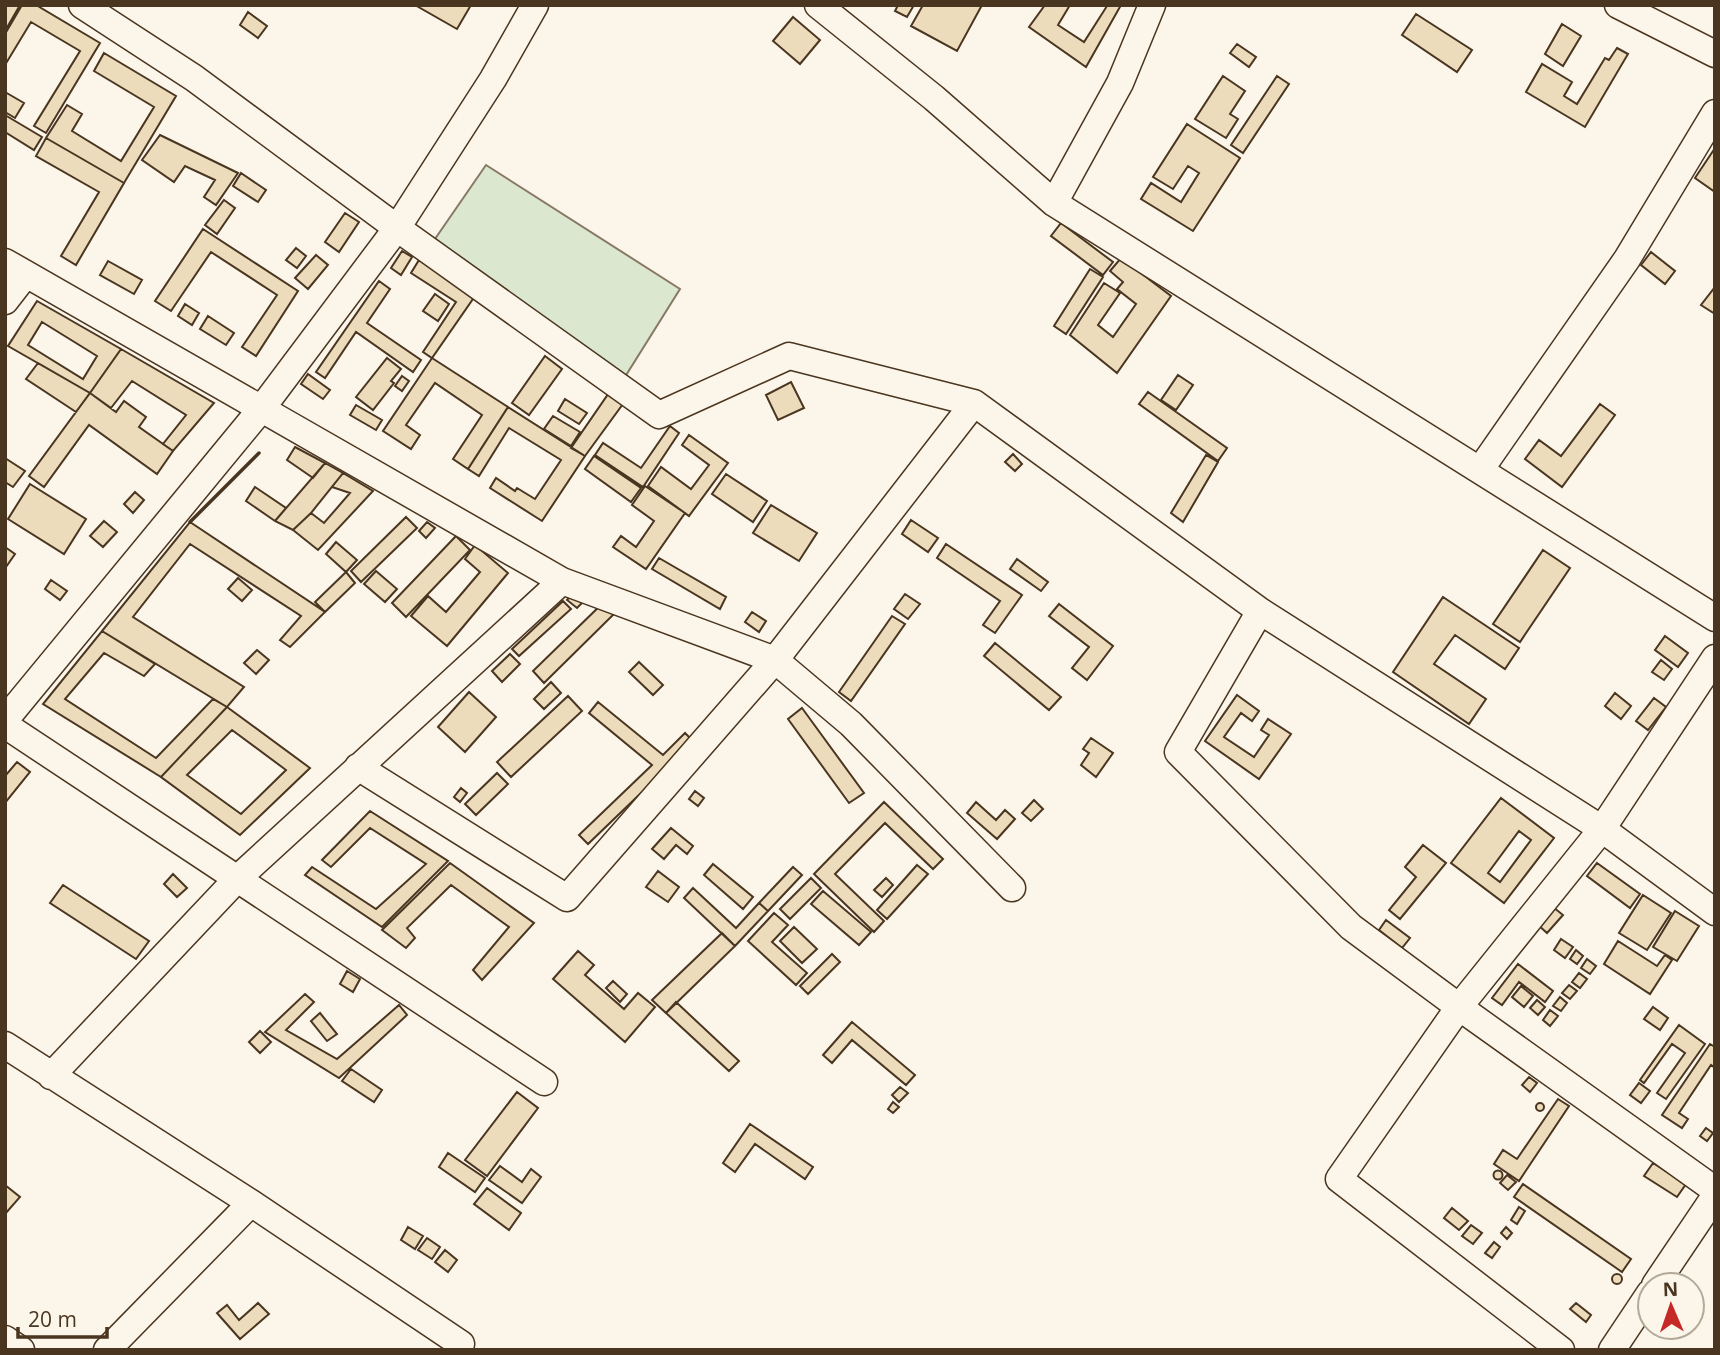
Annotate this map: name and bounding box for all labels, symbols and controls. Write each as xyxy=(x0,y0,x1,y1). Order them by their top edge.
north arrow xyxy=(1636,1271,1706,1341)
text: N xyxy=(1662,1276,1679,1302)
scale bar xyxy=(18,1296,107,1340)
text: 20 m xyxy=(28,1305,77,1333)

